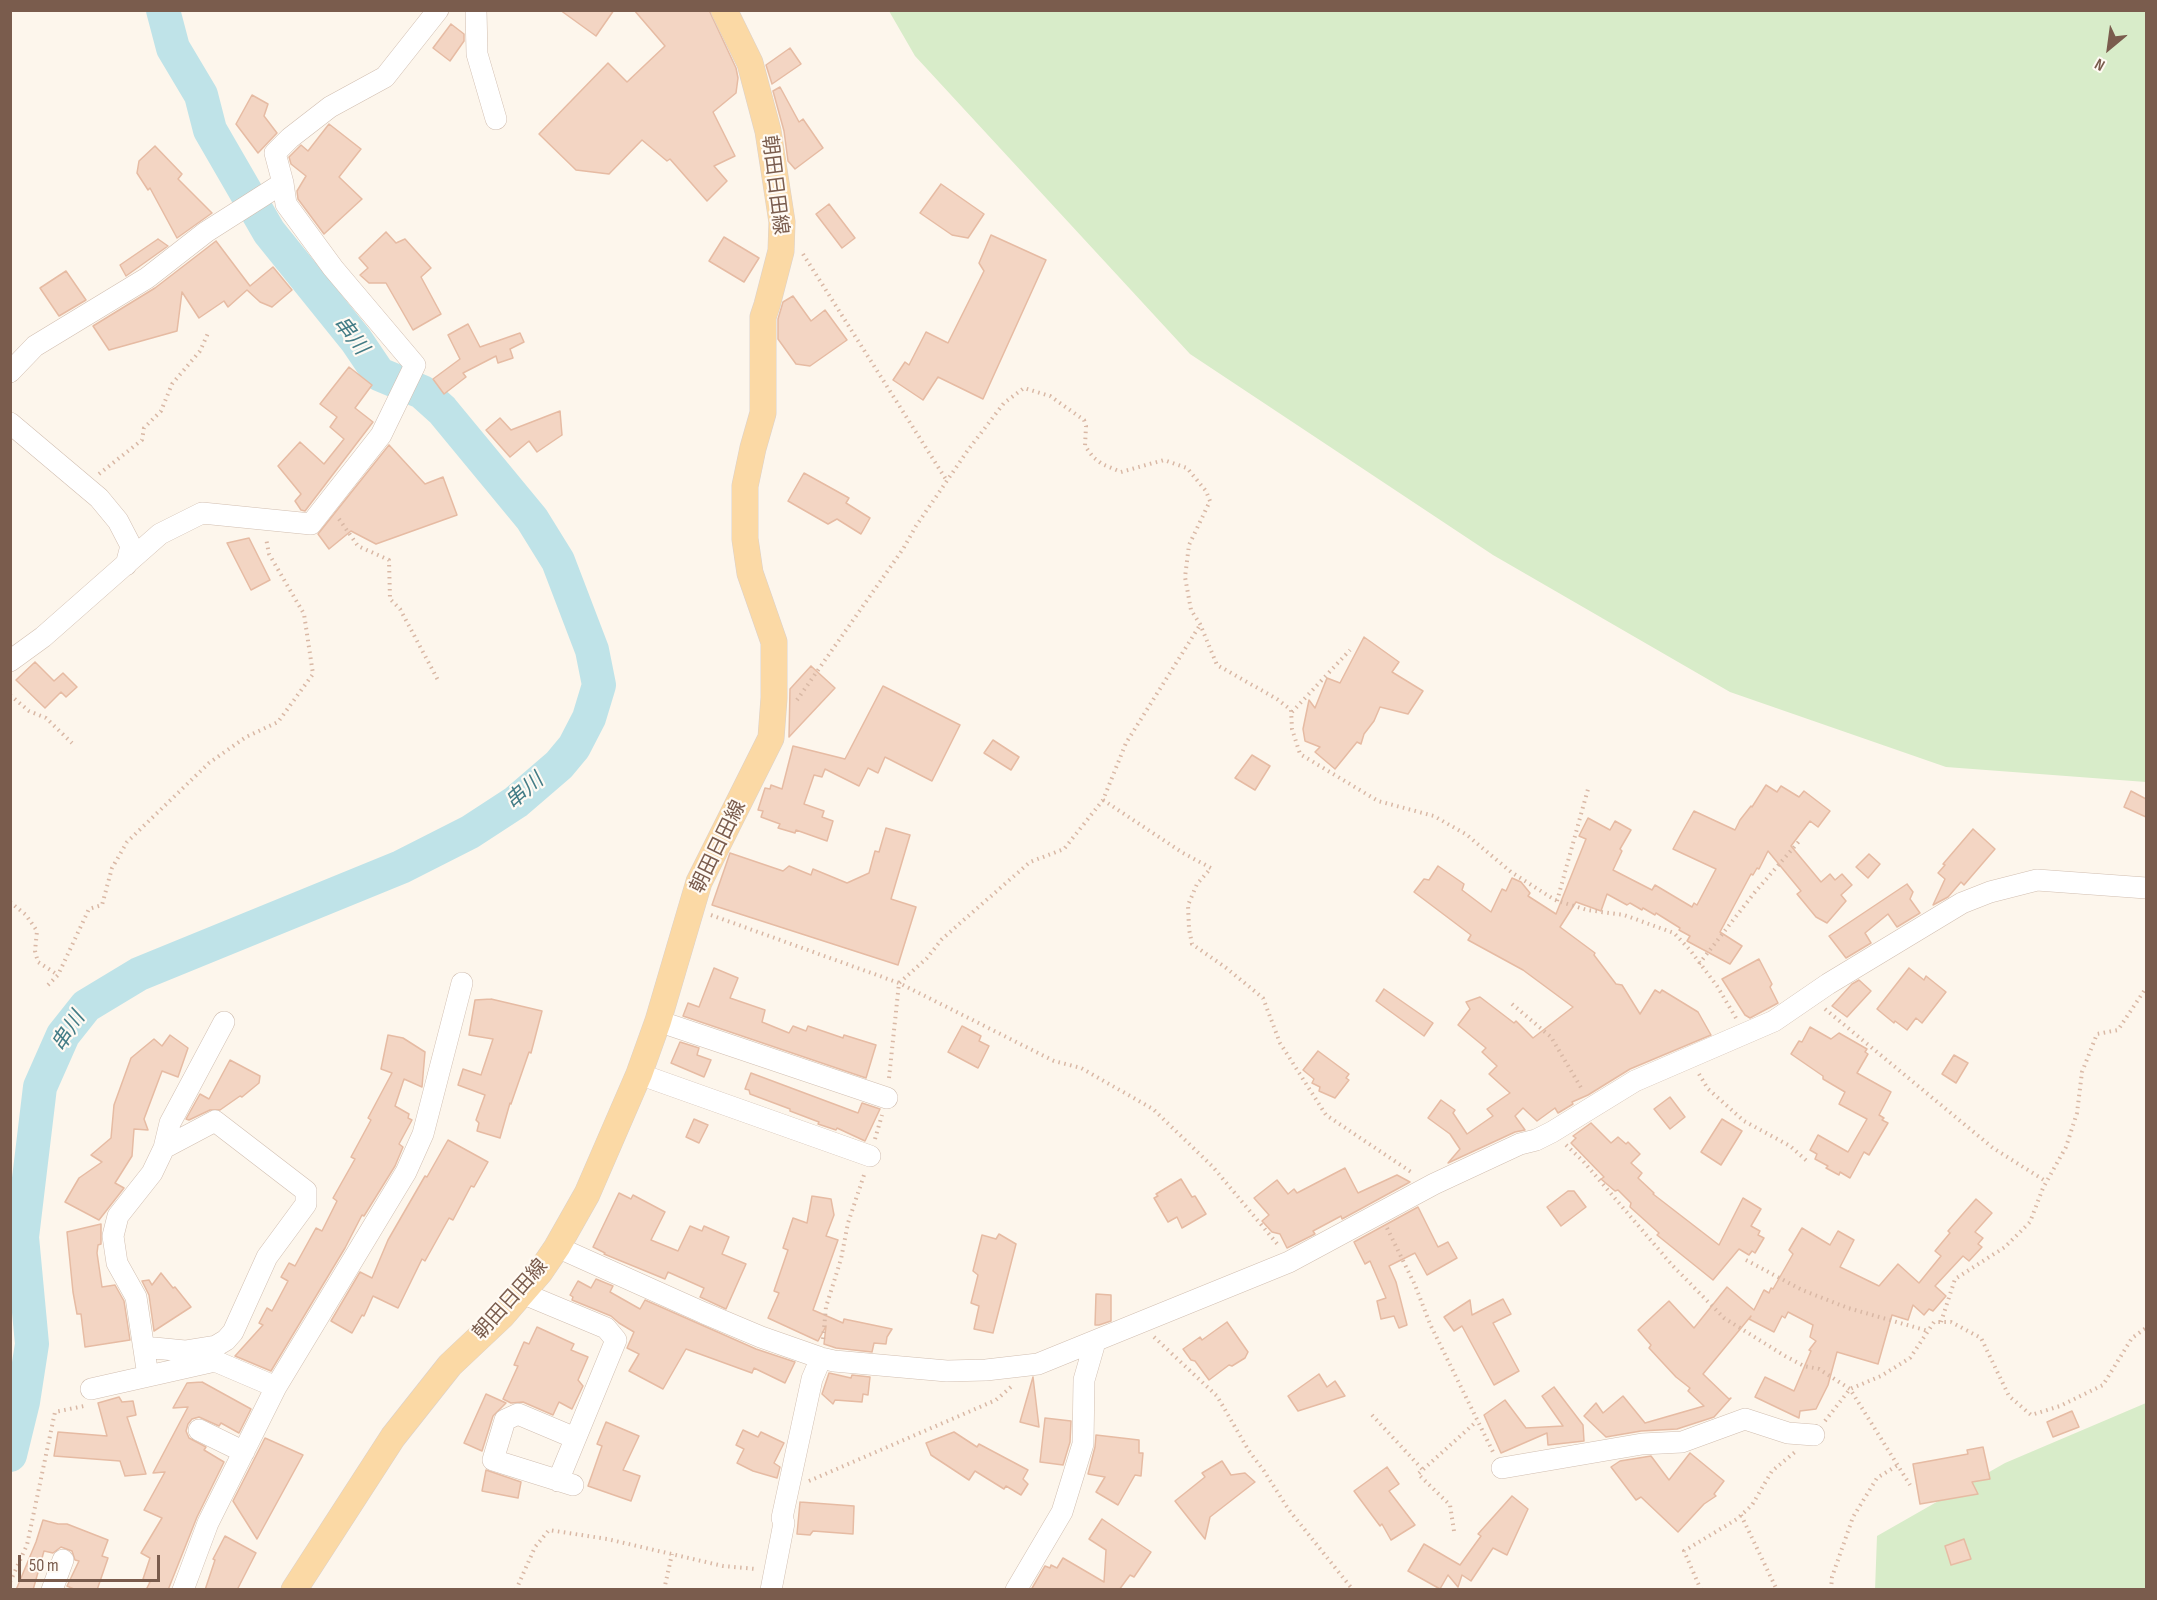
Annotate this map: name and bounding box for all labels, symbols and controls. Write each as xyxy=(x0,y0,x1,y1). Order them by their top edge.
north arrow xyxy=(2079,18,2139,78)
text: N xyxy=(2092,54,2108,75)
street label: 朝田日田線 xyxy=(756,134,792,236)
water label: 串川 xyxy=(327,312,373,360)
water label: 串川 xyxy=(501,769,549,815)
street label: 朝田日田線 xyxy=(686,797,752,897)
water label: 串川 xyxy=(47,1008,91,1056)
street label: 朝田日田線 xyxy=(469,1255,553,1345)
scale bar xyxy=(21,1543,164,1581)
text: 50 m xyxy=(29,1555,59,1576)

